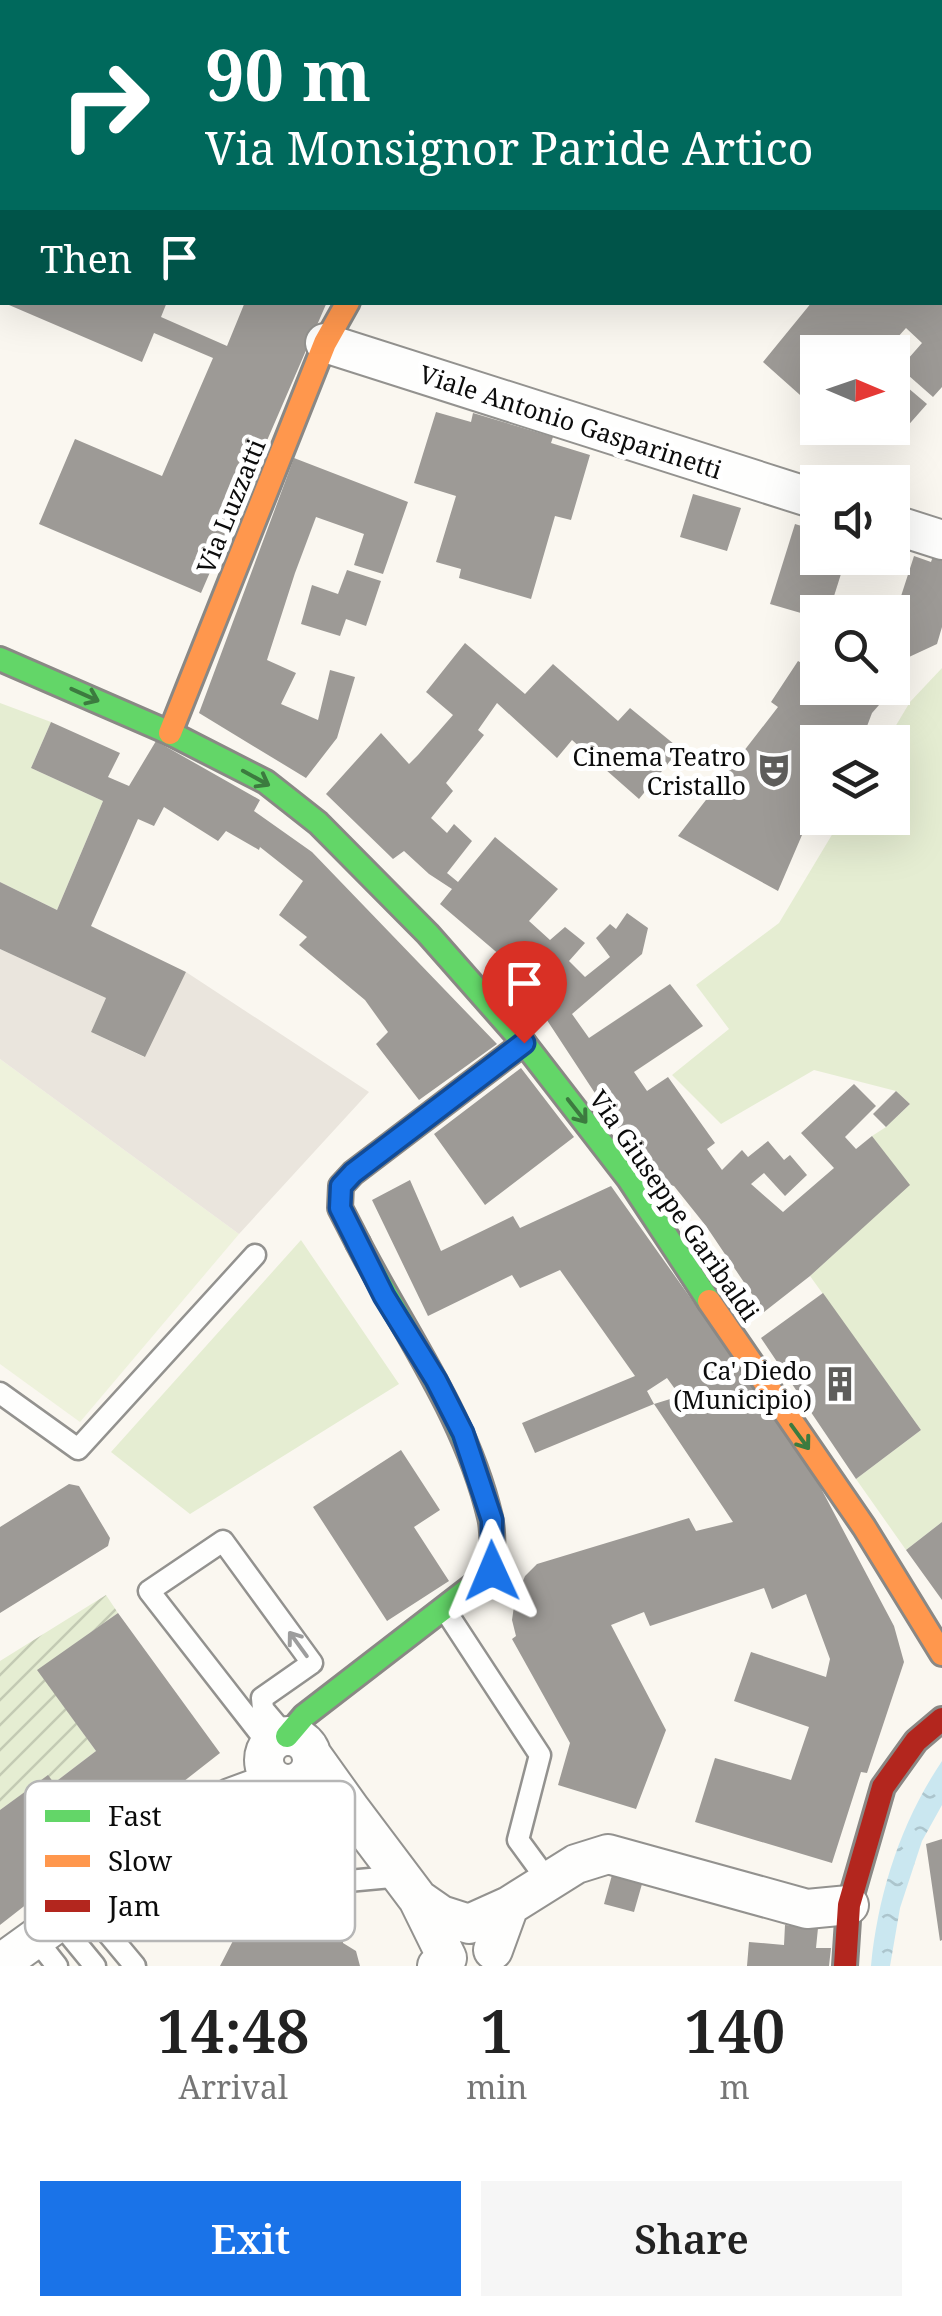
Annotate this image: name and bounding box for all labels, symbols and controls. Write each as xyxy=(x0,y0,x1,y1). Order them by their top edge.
text: 90 m xyxy=(205,26,371,122)
icon: right xyxy=(40,40,170,170)
text: Via Monsignor Paride Artico xyxy=(205,117,814,178)
icon: arrive xyxy=(152,230,207,285)
text: Then xyxy=(40,232,132,284)
north arrow xyxy=(800,335,910,445)
map controls xyxy=(800,335,910,835)
street label: Viale Antonio Gasparinetti xyxy=(415,356,727,486)
street label: Via Luzzatti xyxy=(188,434,272,578)
button: sound xyxy=(800,465,910,575)
button: search xyxy=(800,595,910,705)
one-way arrow xyxy=(69,686,99,705)
button: layers xyxy=(800,725,910,835)
place label: Cinema Teatro Cristallo xyxy=(572,739,746,802)
theatre icon: Cinema Teatro Cristallo xyxy=(755,751,793,789)
one-way arrow xyxy=(241,768,270,788)
pin xyxy=(482,941,567,1044)
icon: arrive xyxy=(497,956,552,1011)
street label: Via Giuseppe Garibaldi xyxy=(582,1083,768,1327)
one-way arrow xyxy=(566,1098,588,1124)
place label: Ca' Diedo (Municipio) xyxy=(673,1353,812,1416)
building icon: Ca' Diedo (Municipio) xyxy=(821,1365,859,1403)
one-way arrow xyxy=(790,1423,811,1450)
position arrow xyxy=(440,1519,544,1623)
one-way arrow xyxy=(288,1631,309,1658)
legend xyxy=(25,1781,355,1941)
text: Fast xyxy=(108,1796,162,1834)
text: Slow xyxy=(108,1841,173,1879)
text: Jam xyxy=(107,1886,160,1924)
text: 14:48 xyxy=(157,1989,310,2071)
text: 1 xyxy=(480,1989,514,2071)
text: 140 xyxy=(684,1989,785,2071)
text: Arrival xyxy=(178,2065,288,2108)
text: min xyxy=(466,2065,527,2108)
text: m xyxy=(720,2065,750,2108)
button: Exit xyxy=(40,2181,461,2296)
button: Share xyxy=(481,2181,902,2296)

